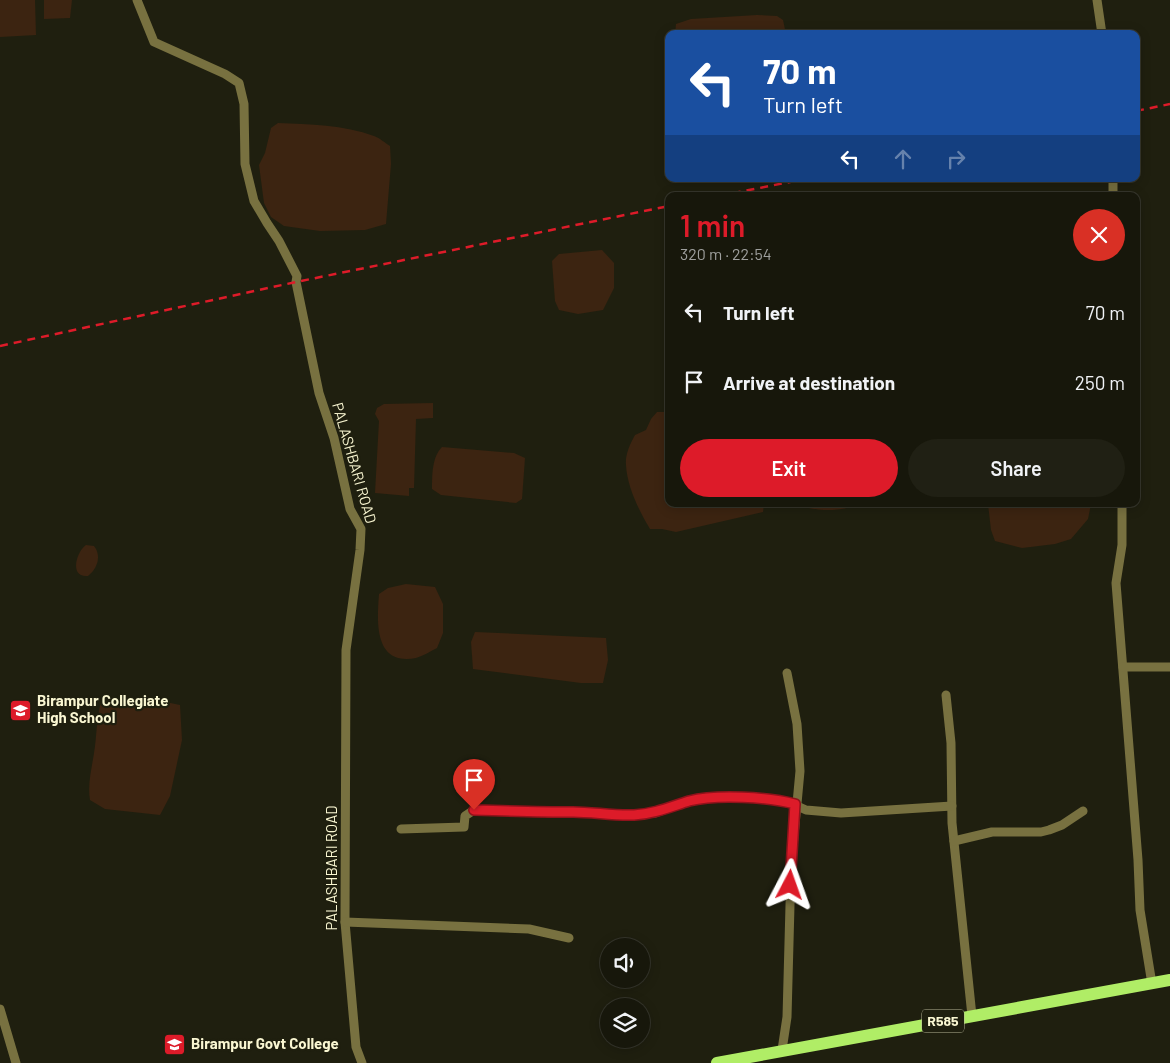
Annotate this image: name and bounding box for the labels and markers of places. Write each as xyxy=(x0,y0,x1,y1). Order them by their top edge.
place label: Birampur Collegiate High School xyxy=(37,691,168,726)
school or university icon: Birampur Collegiate High School xyxy=(9,698,33,722)
pin xyxy=(453,759,495,810)
school or university icon: Birampur Govt College xyxy=(163,1032,187,1056)
place label: Birampur Govt College xyxy=(191,1034,339,1052)

